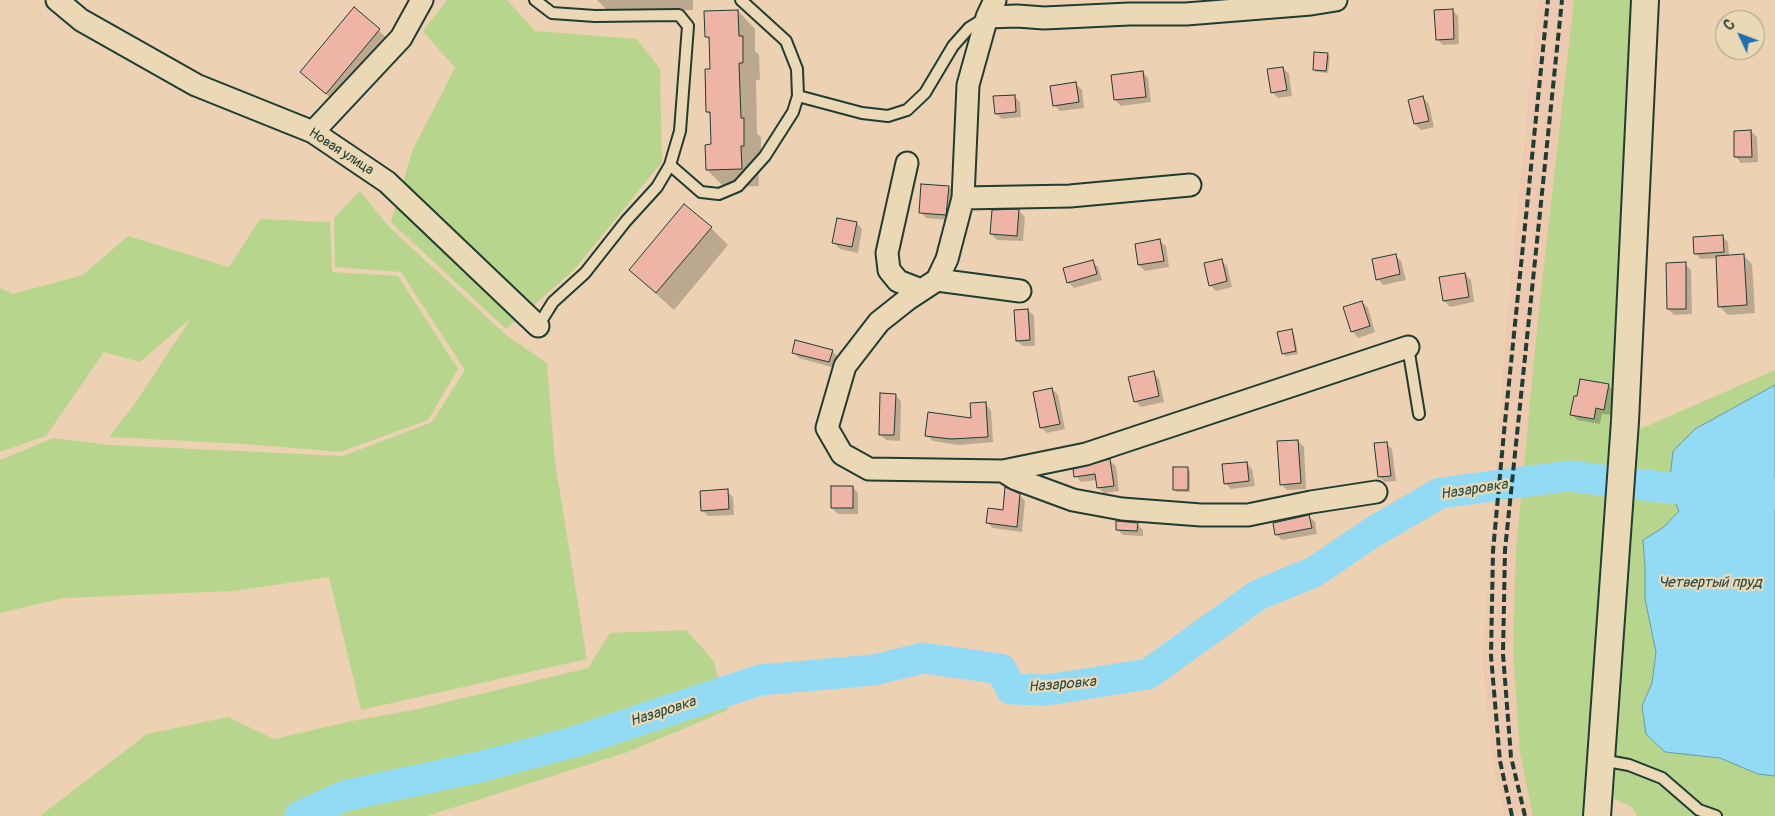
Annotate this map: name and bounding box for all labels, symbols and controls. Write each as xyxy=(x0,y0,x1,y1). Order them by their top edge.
north arrow xyxy=(1715,10,1765,60)
text: С xyxy=(1720,16,1739,34)
street label: Новая улица xyxy=(305,125,377,179)
water label: Назаровка xyxy=(1439,476,1509,504)
water label: Четвертый пруд xyxy=(1658,574,1762,592)
water label: Назаровка xyxy=(1027,673,1097,697)
water label: Назаровка xyxy=(628,693,698,731)

